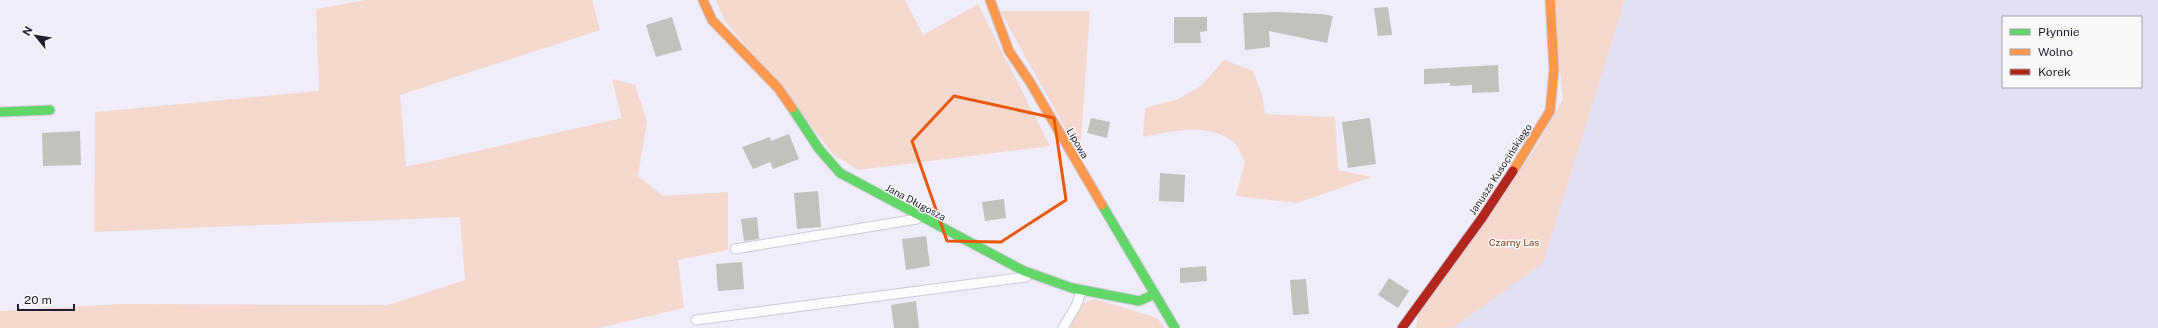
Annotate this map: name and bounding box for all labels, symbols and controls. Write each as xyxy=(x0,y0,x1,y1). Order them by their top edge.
north arrow xyxy=(16,16,56,56)
legend xyxy=(2002,16,2142,88)
text: N xyxy=(20,24,35,38)
text: Płynnie xyxy=(2038,25,2080,39)
text: Wolno xyxy=(2038,45,2073,59)
text: Korek xyxy=(2038,65,2071,79)
street label: Janusza Kusocińskiego xyxy=(1466,121,1534,217)
street label: Lipowa xyxy=(1065,126,1091,160)
street label: Jana Długosza xyxy=(884,181,948,223)
park label: Czarny Las xyxy=(1489,236,1539,248)
scale bar xyxy=(18,286,74,312)
text: 20 m xyxy=(24,293,52,307)

